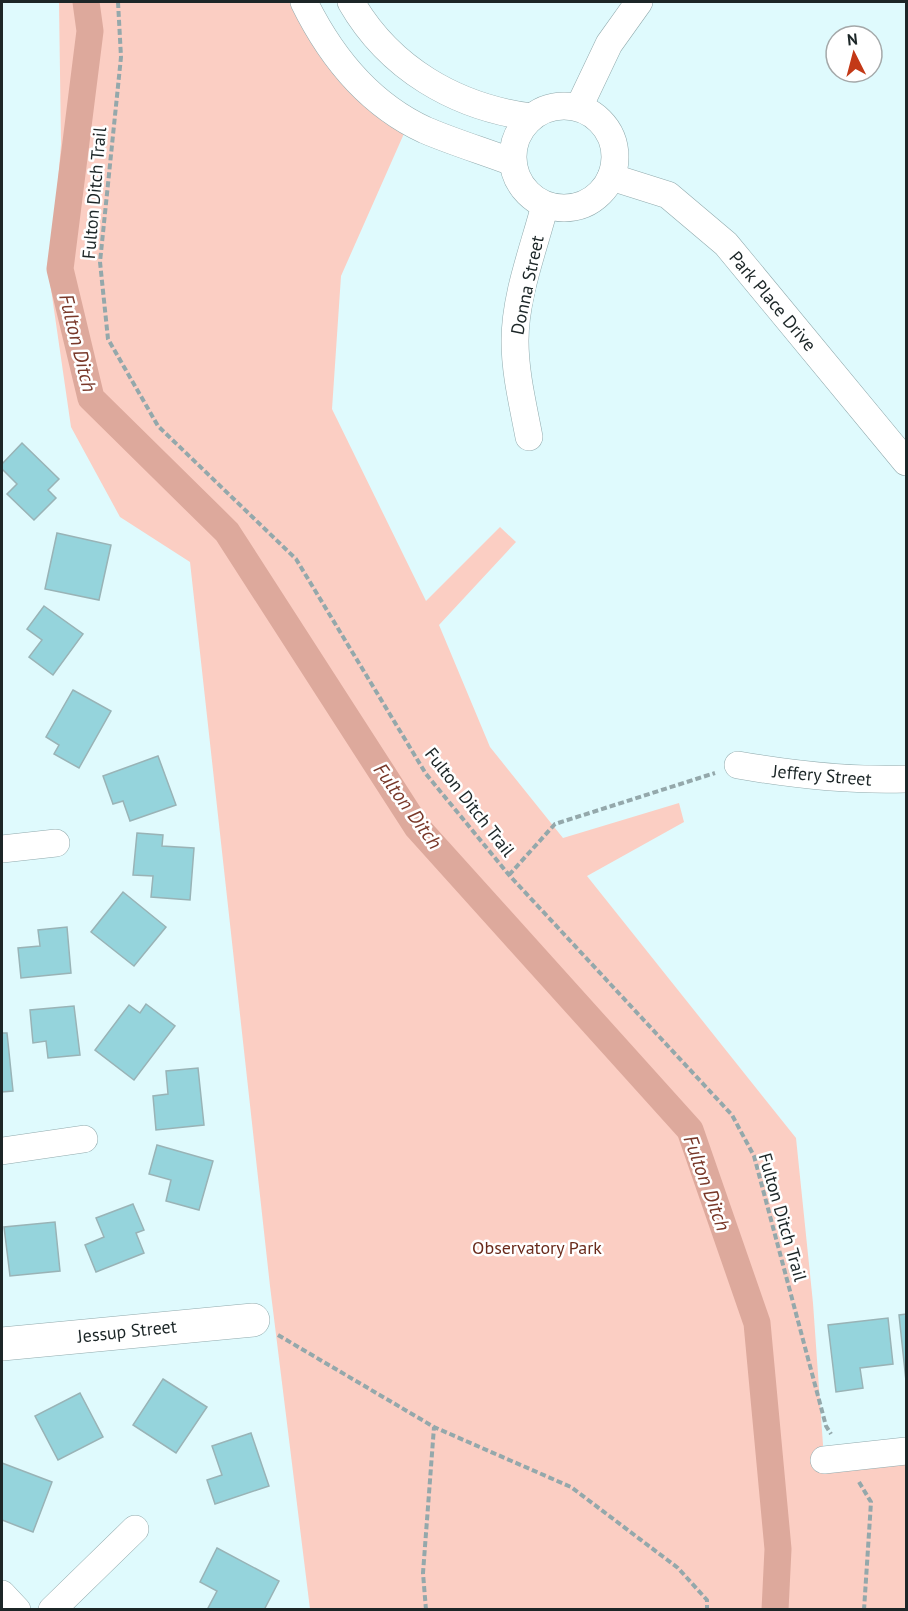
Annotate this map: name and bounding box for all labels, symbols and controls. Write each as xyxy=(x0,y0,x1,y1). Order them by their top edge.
north arrow xyxy=(824,24,884,84)
text: N xyxy=(846,29,859,50)
street label: Fulton Ditch Trail xyxy=(77,125,111,260)
street label: Donna Street xyxy=(505,233,549,337)
street label: Park Place Drive xyxy=(724,246,822,356)
water label: Fulton Ditch xyxy=(53,291,103,395)
street label: Fulton Ditch Trail xyxy=(420,743,520,862)
water label: Fulton Ditch xyxy=(368,758,448,854)
street label: Jeffery Street xyxy=(770,759,873,791)
water label: Fulton Ditch xyxy=(678,1131,736,1235)
street label: Fulton Ditch Trail xyxy=(754,1150,813,1285)
park label: Observatory Park xyxy=(472,1236,602,1259)
street label: Jessup Street xyxy=(75,1314,178,1348)

